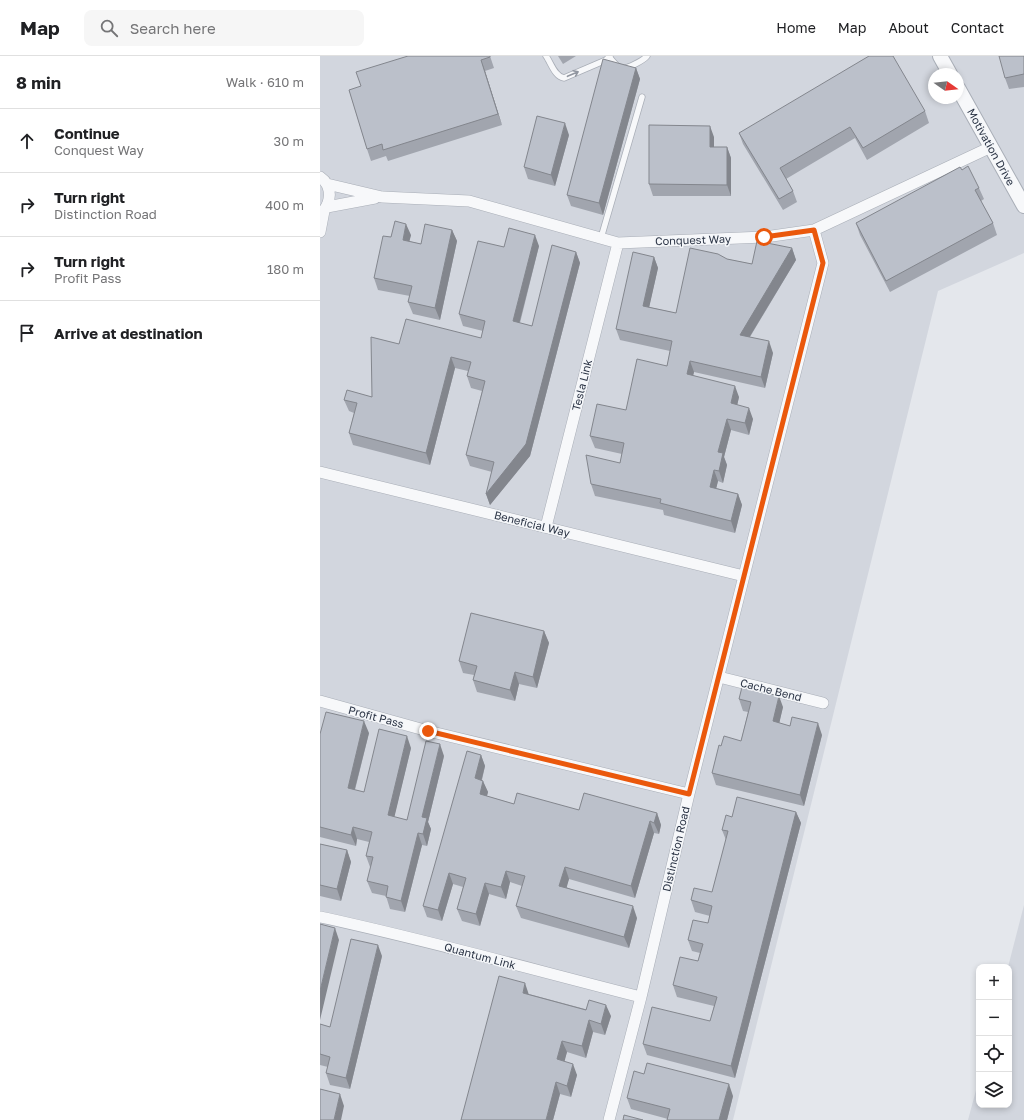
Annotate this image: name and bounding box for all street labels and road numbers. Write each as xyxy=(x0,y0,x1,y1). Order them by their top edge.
street label: Motivation Drive xyxy=(965,106,1018,188)
street label: Conquest Way xyxy=(655,232,731,247)
street label: Tesla Link xyxy=(569,358,594,412)
street label: Beneficial Way xyxy=(493,508,571,539)
street label: Cache Bend xyxy=(739,676,803,703)
street label: Profit Pass xyxy=(347,703,405,730)
street label: Distinction Road xyxy=(659,805,692,893)
street label: Quantum Link xyxy=(443,940,517,971)

